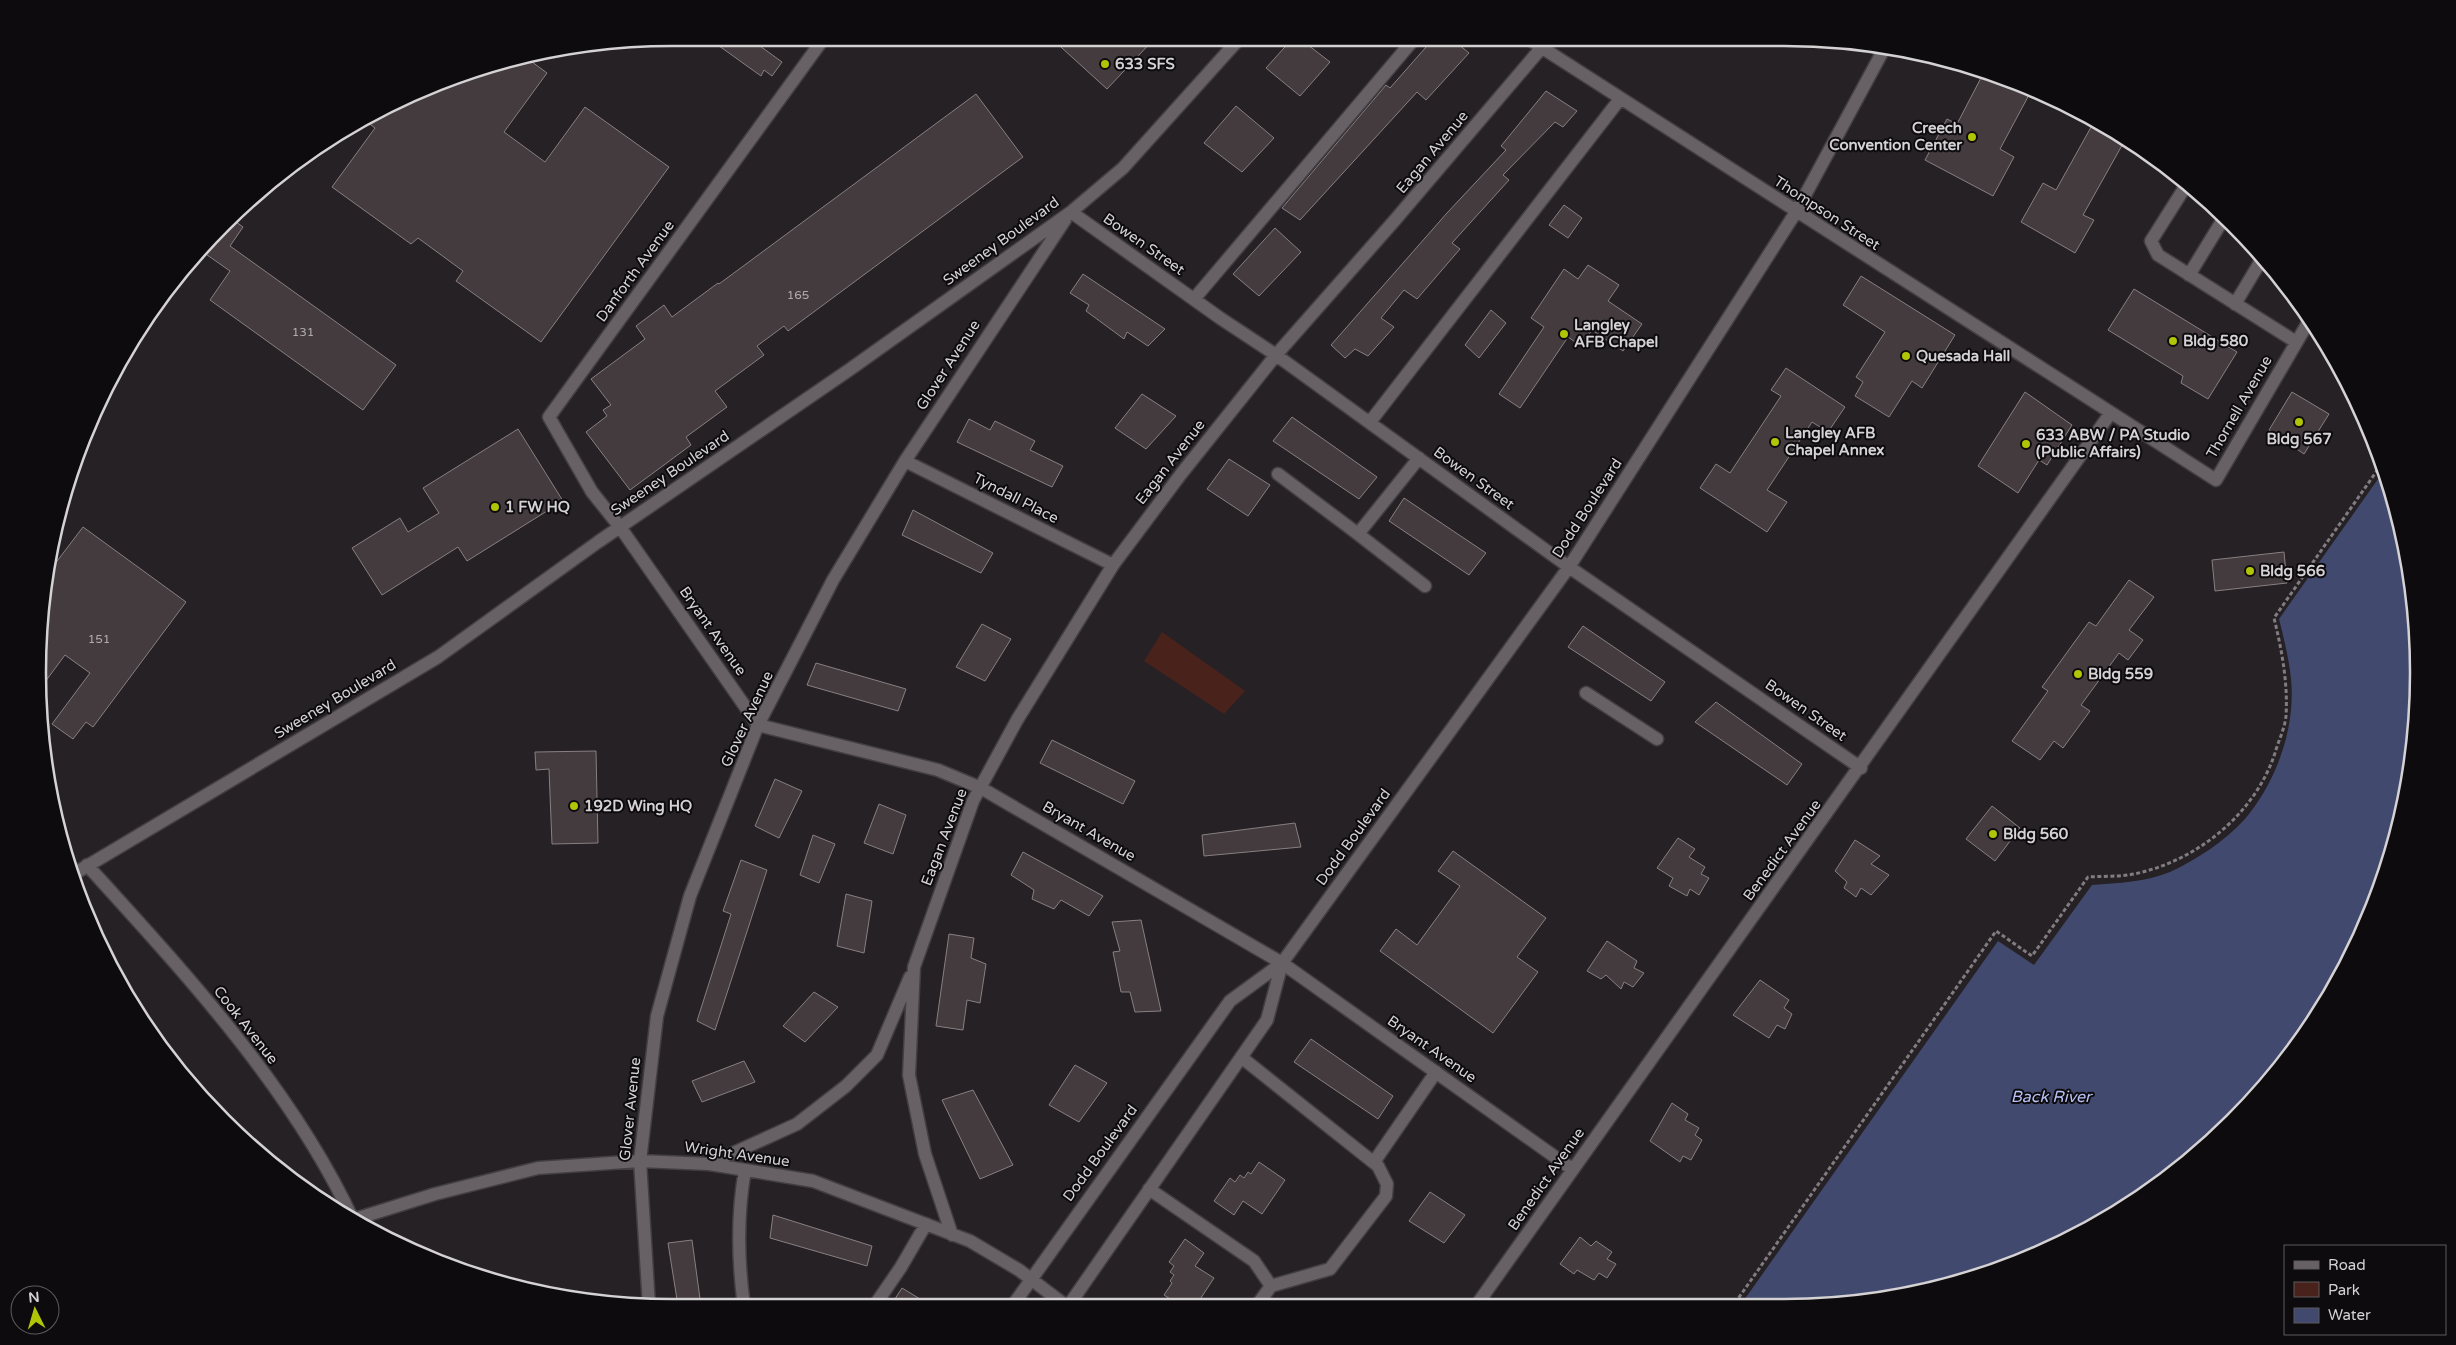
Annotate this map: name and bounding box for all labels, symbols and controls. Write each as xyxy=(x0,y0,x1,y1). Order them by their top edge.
place label: 633 SFS xyxy=(1115,55,1175,73)
marker: 633 SFS xyxy=(1099,58,1111,70)
street label: Eagan Avenue xyxy=(1392,107,1472,197)
place label: Creech Convention Center xyxy=(1829,119,1962,154)
marker: Creech Convention Center xyxy=(1966,131,1978,143)
street label: Thompson Street xyxy=(1771,172,1884,254)
street label: Sweeney Boulevard xyxy=(939,193,1063,289)
street label: Bowen Street xyxy=(1100,209,1188,279)
street label: Danforth Avenue xyxy=(592,217,678,325)
house number: 165 xyxy=(787,288,809,302)
place label: Langley AFB Chapel xyxy=(1574,316,1658,352)
street label: Glover Avenue xyxy=(912,317,984,413)
house number: 131 xyxy=(292,325,314,339)
marker: Langley AFB Chapel xyxy=(1558,328,1570,340)
place label: Bldg 580 xyxy=(2183,332,2249,351)
marker: Bldg 580 xyxy=(2167,335,2179,347)
place label: Quesada Hall xyxy=(1916,347,2010,365)
marker: Quesada Hall xyxy=(1900,350,1912,362)
street label: Thornell Avenue xyxy=(2202,352,2276,462)
street label: Eagan Avenue xyxy=(1131,416,1209,508)
marker: Bldg 567 xyxy=(2293,416,2305,428)
place label: Langley AFB Chapel Annex xyxy=(1785,424,1884,460)
place label: 633 ABW / PA Studio (Public Affairs) xyxy=(2036,426,2190,461)
street label: Sweeney Boulevard xyxy=(607,427,733,519)
place label: Bldg 567 xyxy=(2266,430,2332,449)
marker: Langley AFB Chapel Annex xyxy=(1769,436,1781,448)
marker: 633 ABW / PA Studio (Public Affairs) xyxy=(2020,438,2032,450)
street label: Bowen Street xyxy=(1430,443,1518,514)
street label: Dodd Boulevard xyxy=(1548,455,1626,561)
street label: Tyndall Place xyxy=(970,469,1062,527)
place label: 1 FW HQ xyxy=(505,498,570,516)
marker: 1 FW HQ xyxy=(489,501,501,513)
place label: Bldg 566 xyxy=(2260,562,2325,581)
marker: Bldg 566 xyxy=(2244,565,2256,577)
street label: Bryant Avenue xyxy=(676,583,750,679)
house number: 151 xyxy=(88,632,110,646)
street label: Sweeney Boulevard xyxy=(271,655,399,743)
place label: Bldg 559 xyxy=(2088,665,2153,684)
street label: Glover Avenue xyxy=(717,668,777,770)
marker: Bldg 559 xyxy=(2072,668,2084,680)
street label: Bowen Street xyxy=(1762,675,1850,745)
street label: Dodd Boulevard xyxy=(1312,785,1394,889)
street label: Eagan Avenue xyxy=(917,786,971,888)
street label: Benedict Avenue xyxy=(1739,796,1825,904)
place label: 192D Wing HQ xyxy=(584,797,692,816)
street label: Bryant Avenue xyxy=(1039,797,1139,865)
marker: 192D Wing HQ xyxy=(568,800,580,812)
place label: Bldg 560 xyxy=(2003,825,2069,844)
marker: Bldg 560 xyxy=(1987,828,1999,840)
street label: Cook Avenue xyxy=(210,982,282,1068)
street label: Bryant Avenue xyxy=(1384,1012,1480,1086)
street label: Glover Avenue xyxy=(616,1056,644,1162)
water label: Back River xyxy=(2011,1087,2093,1107)
street label: Dodd Boulevard xyxy=(1059,1101,1141,1205)
street label: Benedict Avenue xyxy=(1504,1124,1588,1234)
street label: Wright Avenue xyxy=(683,1138,791,1170)
legend xyxy=(2284,1245,2446,1335)
text: Road xyxy=(2328,1256,2366,1274)
text: Park xyxy=(2328,1281,2360,1299)
north arrow xyxy=(10,1285,60,1335)
text: N xyxy=(28,1289,40,1307)
text: Water xyxy=(2328,1306,2371,1324)

